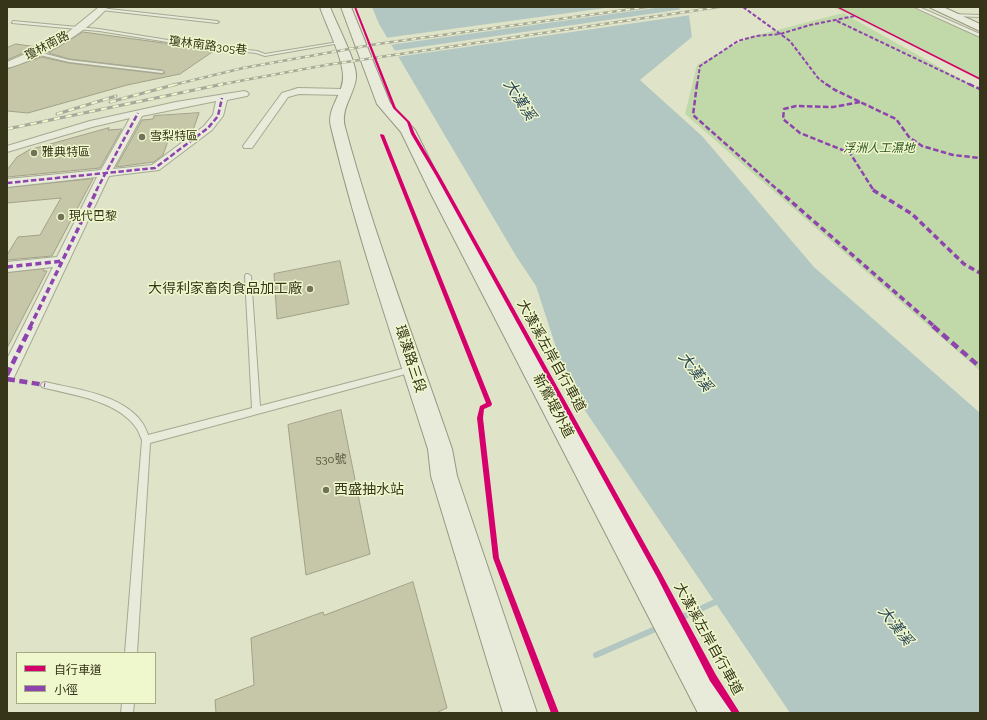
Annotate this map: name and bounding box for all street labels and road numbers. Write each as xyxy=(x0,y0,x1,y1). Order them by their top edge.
street label: 瓊林南路 xyxy=(22,28,72,64)
street label: 瓊林南路305巷 xyxy=(168,34,248,58)
street label: 大漢溪左岸自行車道 xyxy=(513,297,589,415)
street label: 環漢路三段 xyxy=(391,323,429,395)
street label: 新鶯堤外道 xyxy=(529,371,577,441)
street label: 大漢溪左岸自行車道 xyxy=(670,580,746,698)

